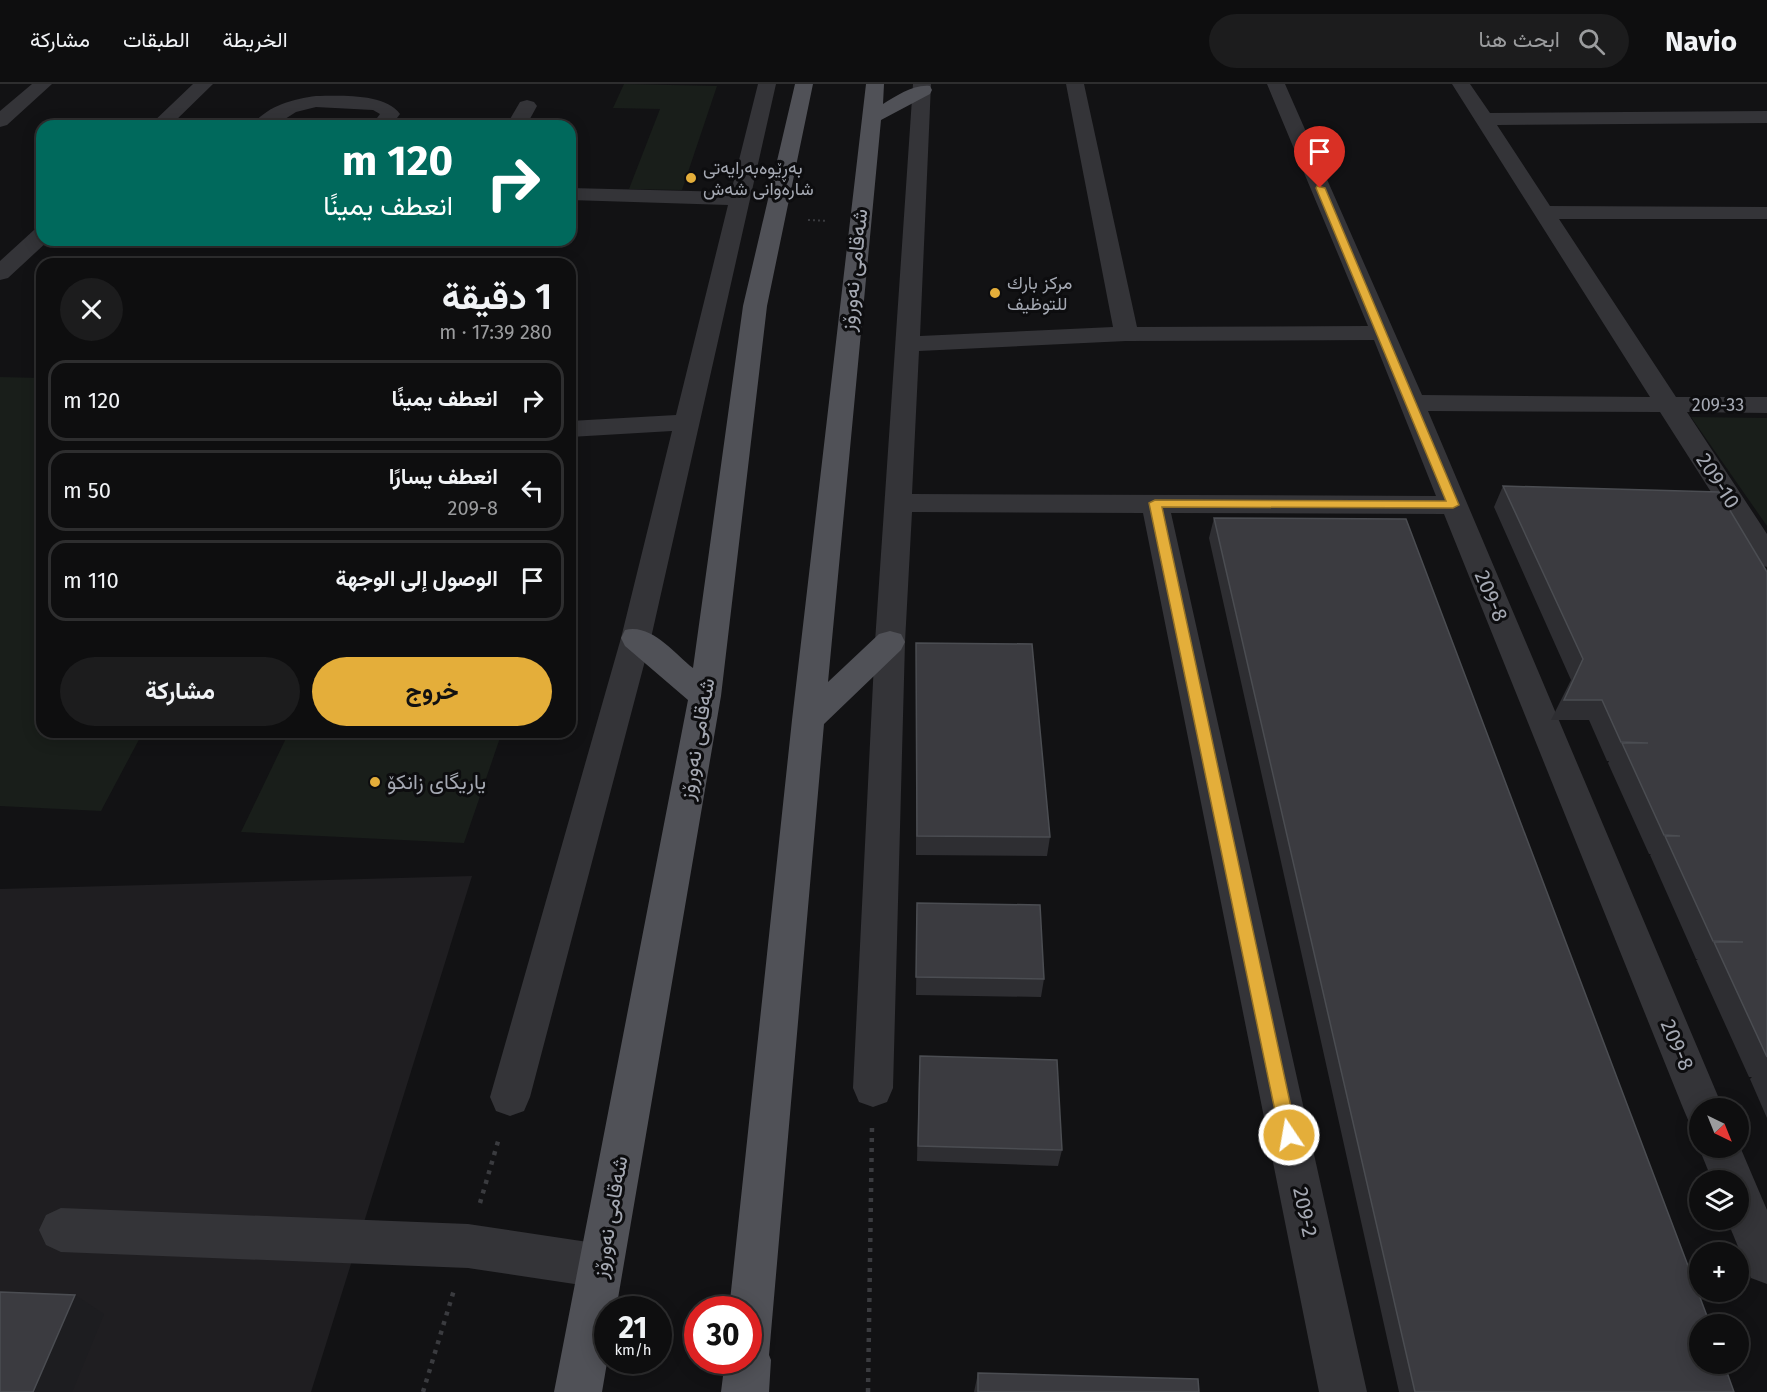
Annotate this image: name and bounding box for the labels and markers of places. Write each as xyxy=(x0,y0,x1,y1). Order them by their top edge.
pin xyxy=(1294,126,1345,188)
place label: بەڕێوەبەرایەتی شارەوانی شەش xyxy=(703,157,814,200)
marker: بەڕێوەبەرایەتی شارەوانی شەش xyxy=(684,171,698,185)
place label: مركز بارك للتوظيف xyxy=(1007,272,1072,315)
marker: مركز بارك للتوظيف xyxy=(988,286,1002,300)
place label: یاریگای زانكۆ xyxy=(387,769,486,795)
marker: یاریگای زانكۆ xyxy=(368,775,382,789)

